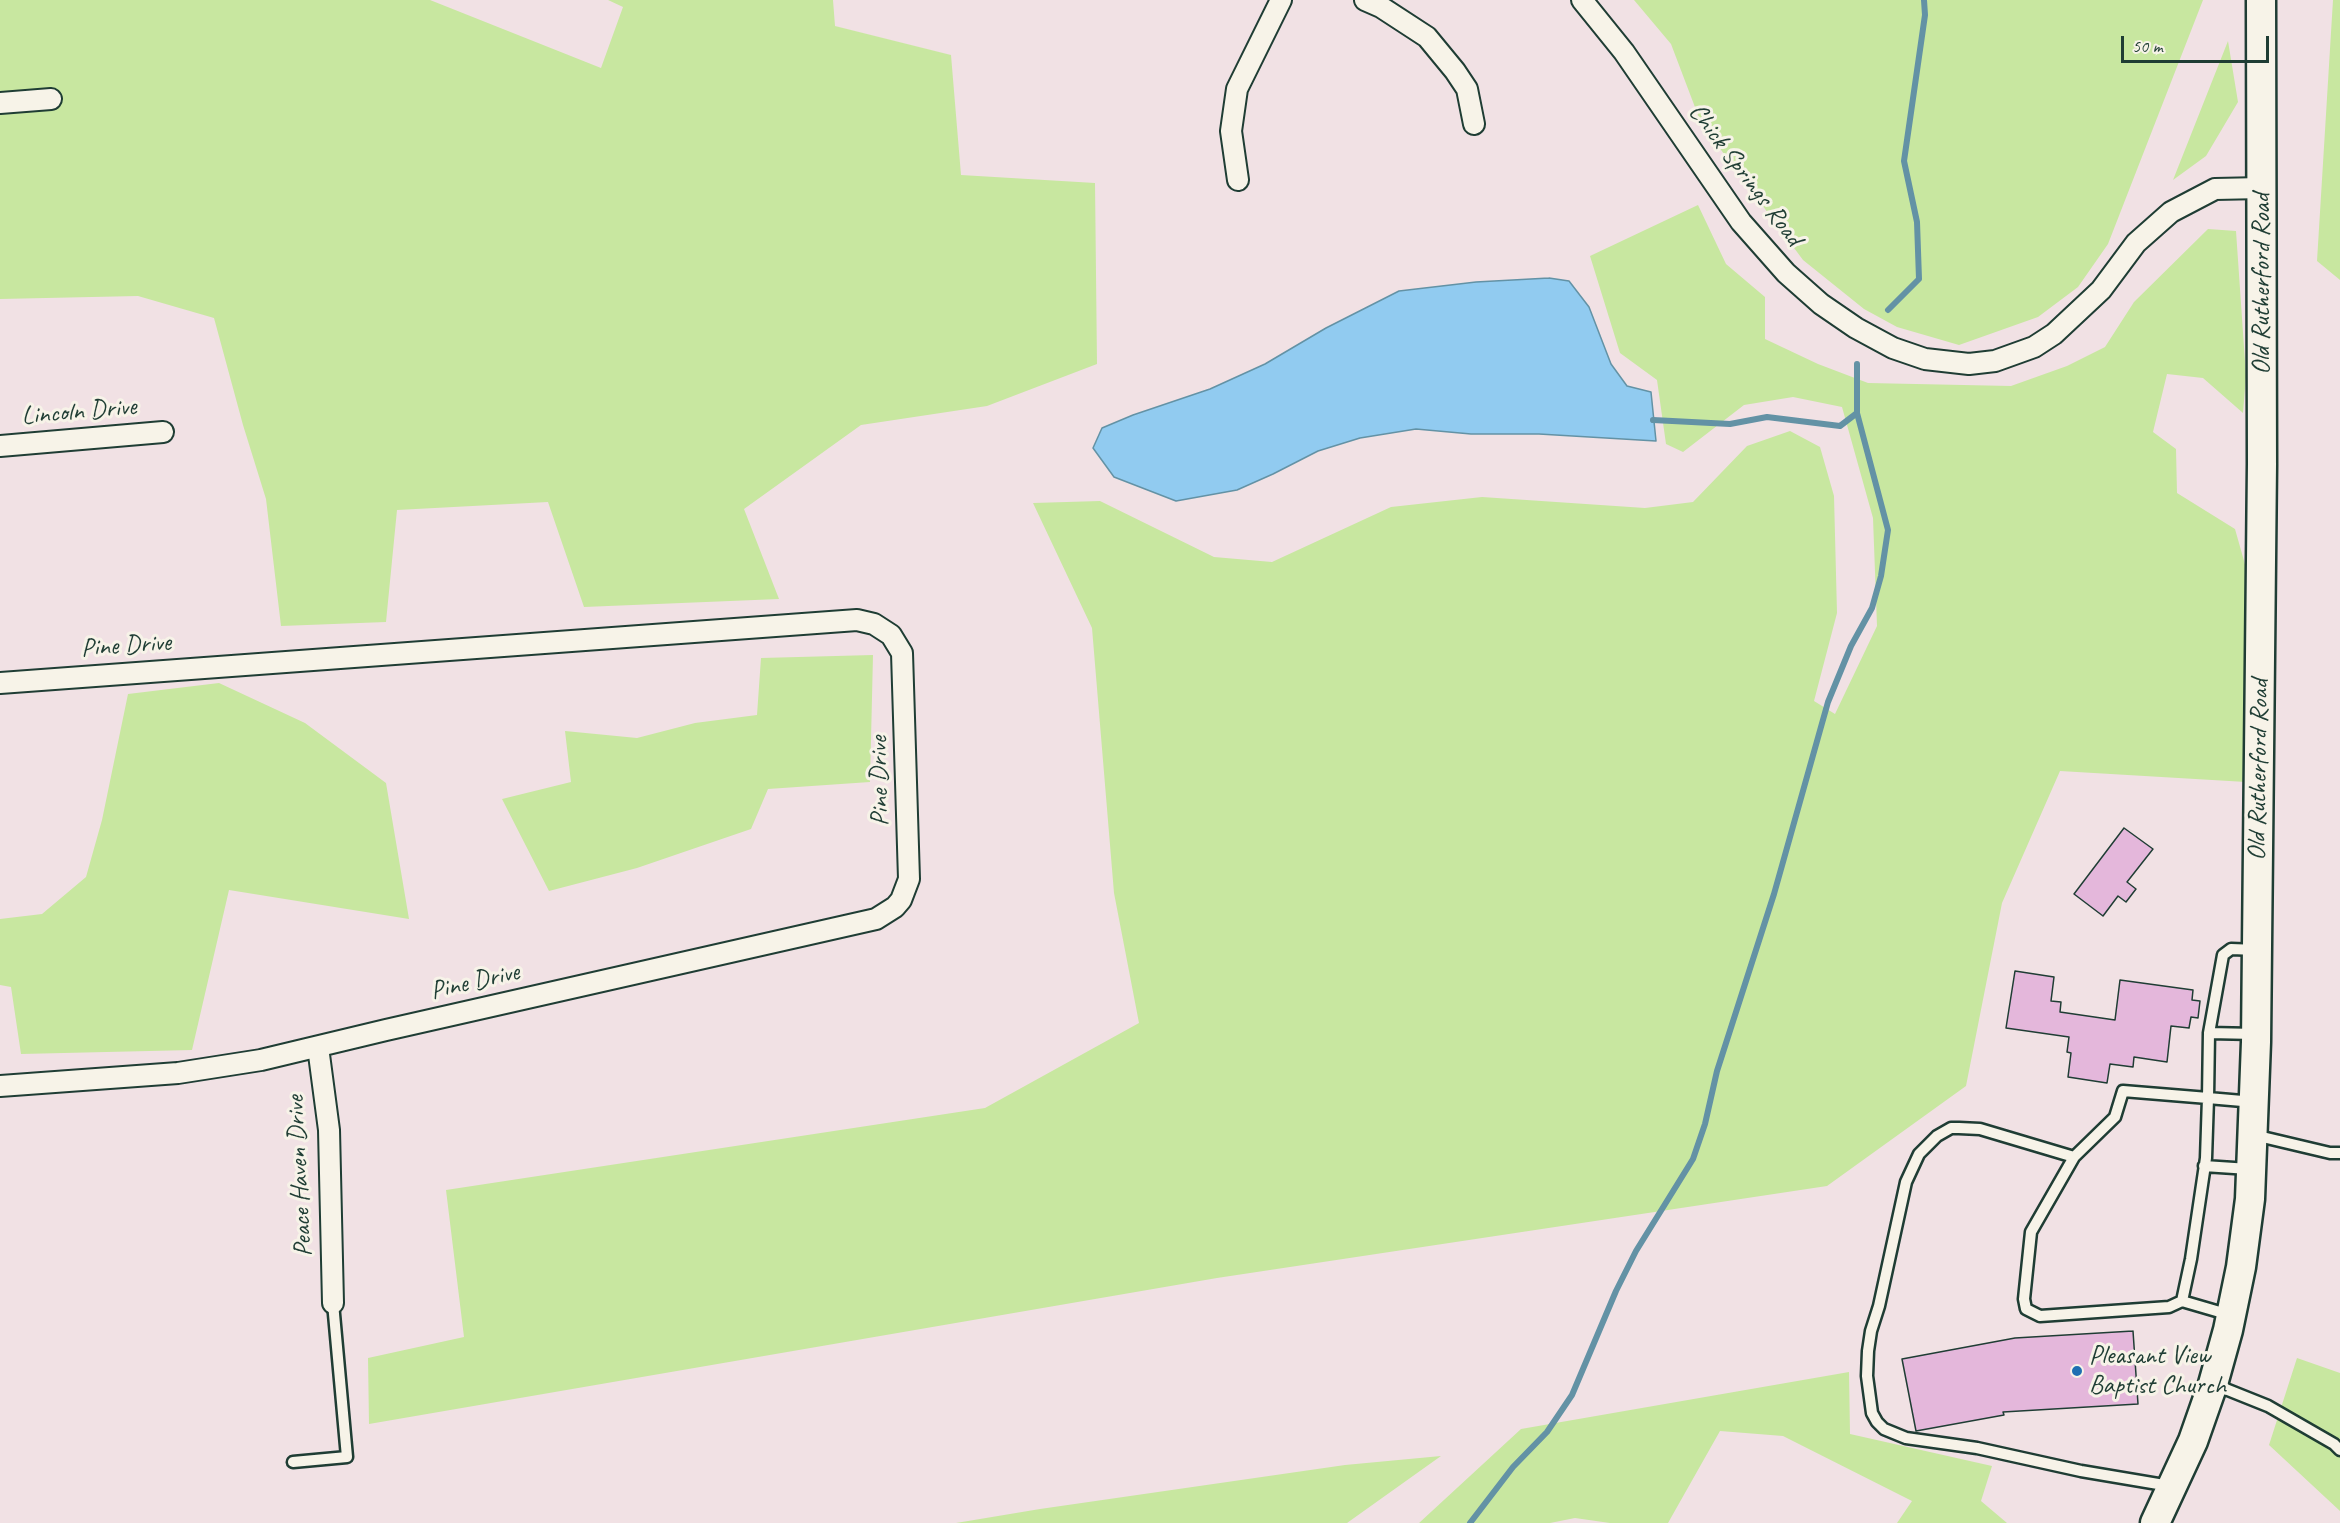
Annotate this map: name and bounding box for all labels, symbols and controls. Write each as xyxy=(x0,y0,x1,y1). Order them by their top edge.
scale bar xyxy=(2124,24,2272,62)
text: 50 m xyxy=(2132,35,2163,57)
street label: Chick Springs Road xyxy=(1681,98,1809,252)
street label: Old Rutherford Road xyxy=(2246,193,2278,375)
street label: Lincoln Drive xyxy=(20,391,138,433)
street label: Pine Drive xyxy=(80,627,172,665)
street label: Old Rutherford Road xyxy=(2242,679,2276,861)
street label: Pine Drive xyxy=(864,736,896,826)
street label: Pine Drive xyxy=(427,957,523,1007)
street label: Peace Haven Drive xyxy=(280,1094,320,1258)
place label: Pleasant View Baptist Church xyxy=(2089,1340,2226,1402)
marker: Pleasant View Baptist Church xyxy=(2070,1364,2084,1378)

